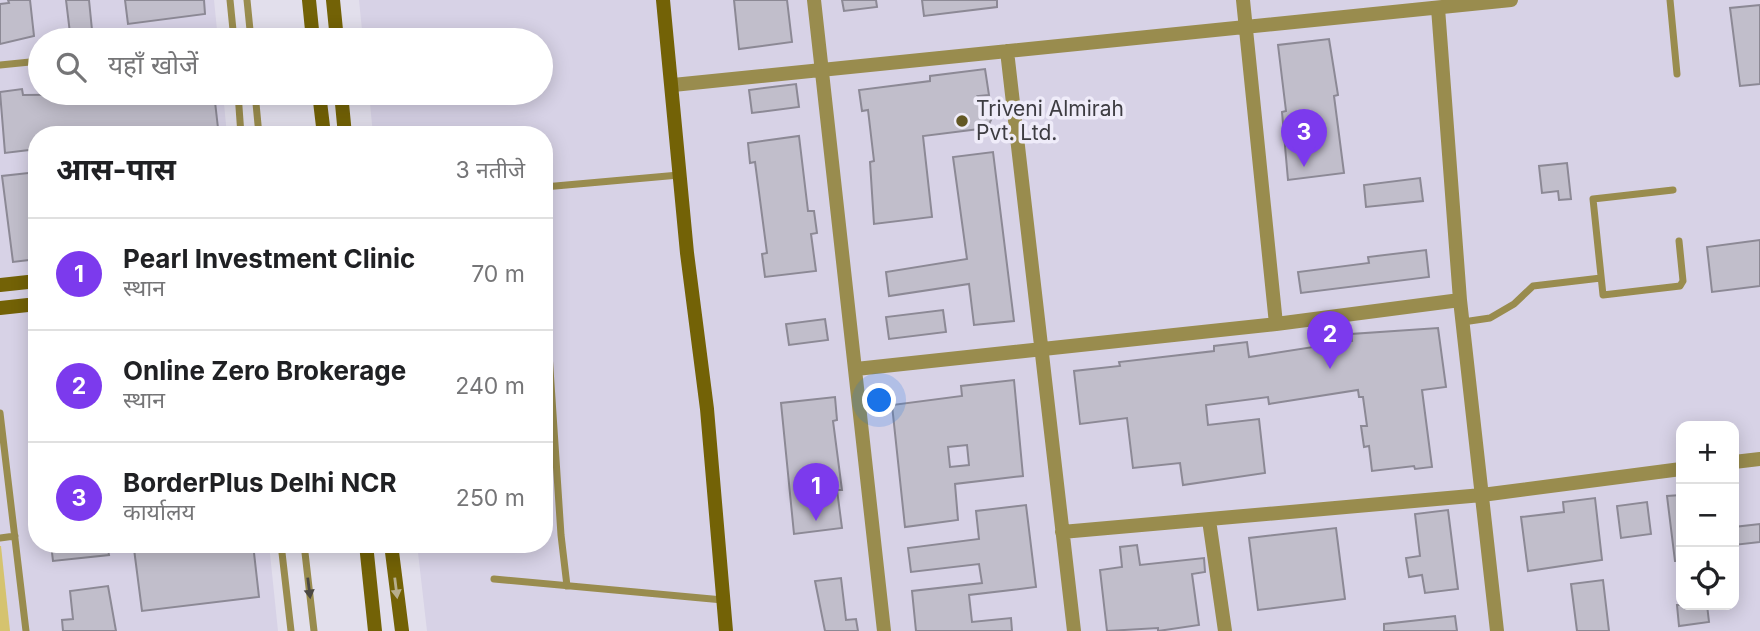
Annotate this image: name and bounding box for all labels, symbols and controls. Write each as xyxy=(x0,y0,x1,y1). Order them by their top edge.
search box xyxy=(28,28,553,105)
icon: search xyxy=(52,48,90,86)
text: यहाँ खोजें xyxy=(108,49,198,80)
place label: Triveni Almirah Pvt. Ltd. xyxy=(976,96,1124,145)
pin: 3 xyxy=(1281,109,1327,167)
marker: Triveni Almirah Pvt. Ltd. xyxy=(954,113,970,129)
text: आस-पास xyxy=(56,151,176,187)
text: 3 नतीजे xyxy=(455,156,525,184)
text: Pearl Investment Clinic xyxy=(123,243,415,274)
text: 1 xyxy=(74,260,84,288)
text: 70 m xyxy=(471,260,525,288)
text: स्थान xyxy=(123,274,165,302)
pin: 2 xyxy=(1307,311,1353,369)
text: Online Zero Brokerage xyxy=(123,355,406,386)
text: 2 xyxy=(72,372,86,400)
text: 240 m xyxy=(455,372,525,400)
your location xyxy=(862,383,896,417)
text: स्थान xyxy=(123,386,165,414)
map controls xyxy=(1676,421,1739,610)
button: + xyxy=(1676,421,1739,484)
pin: 1 xyxy=(793,463,839,521)
text: BorderPlus Delhi NCR xyxy=(123,467,397,498)
text: 3 xyxy=(72,484,86,512)
text: 250 m xyxy=(456,484,525,512)
button: − xyxy=(1676,484,1739,547)
text: कार्यालय xyxy=(123,498,195,526)
button: locate xyxy=(1676,547,1739,610)
one-way arrow xyxy=(303,577,314,599)
one-way arrow xyxy=(391,577,402,599)

